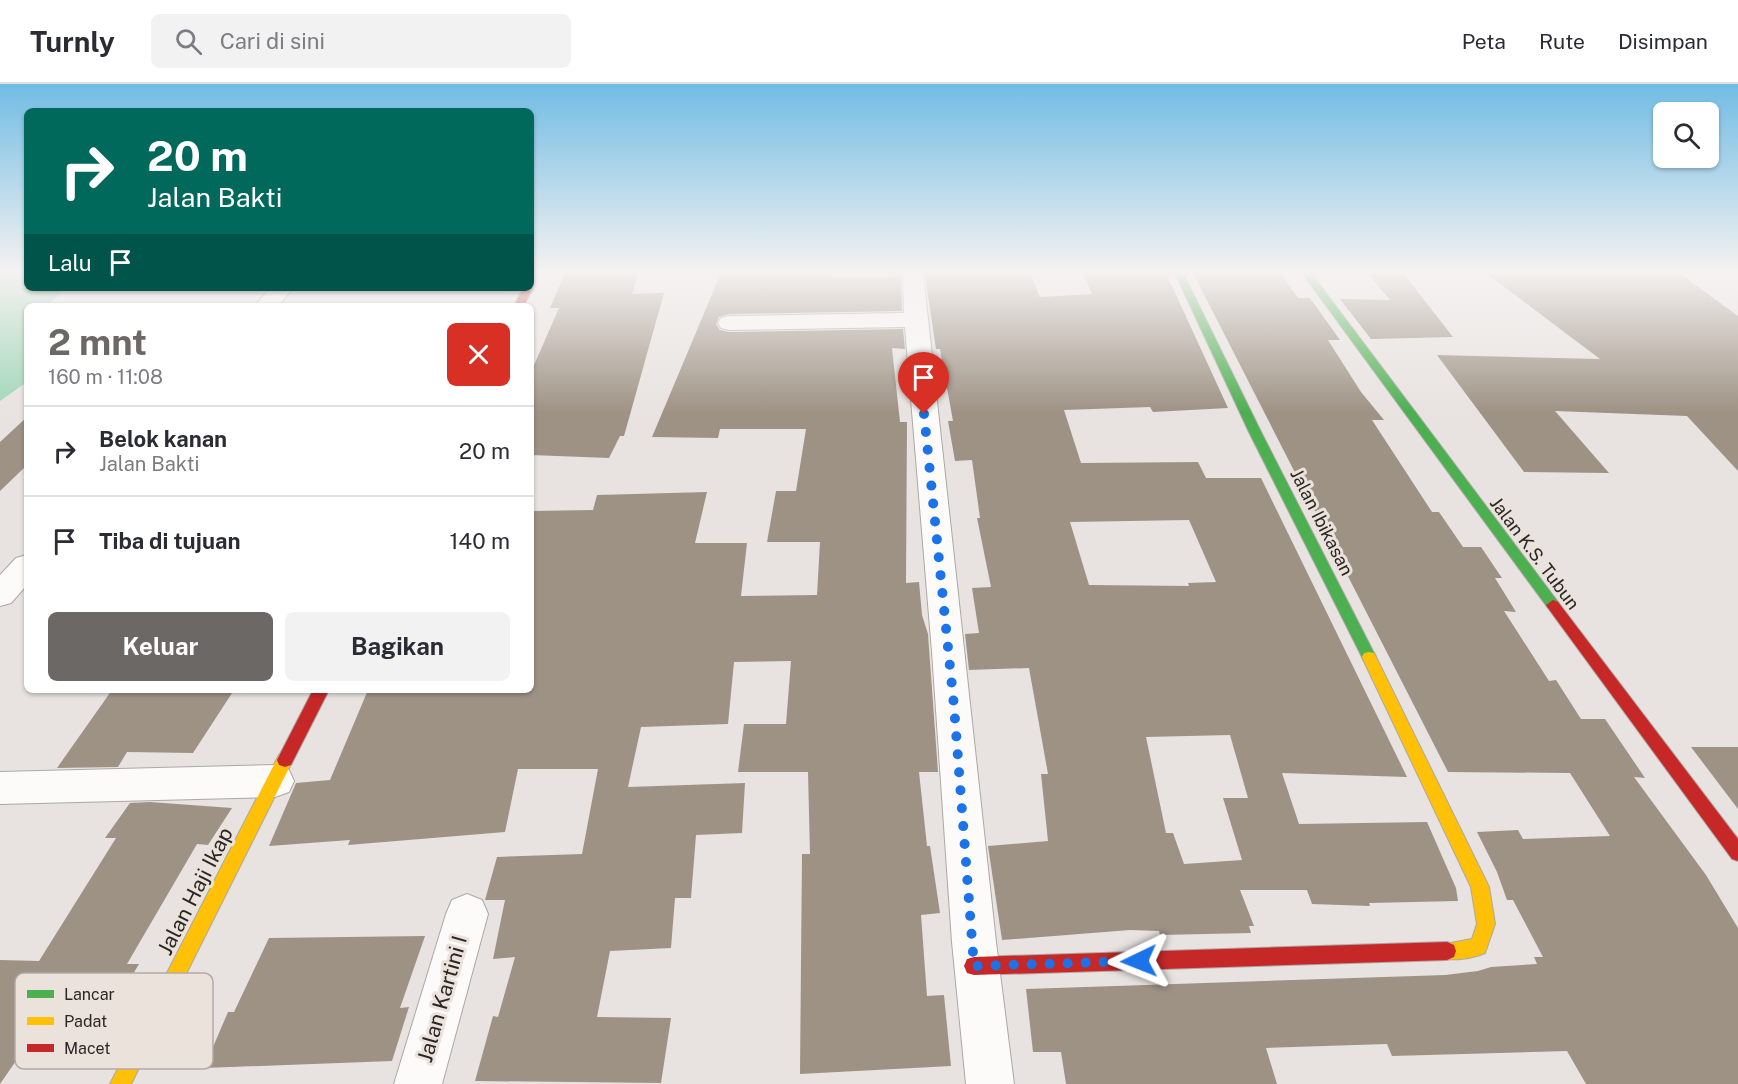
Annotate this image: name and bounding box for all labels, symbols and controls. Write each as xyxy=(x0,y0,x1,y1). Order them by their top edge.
search box xyxy=(151,14,571,68)
text: Turnly xyxy=(30,25,115,58)
icon: search xyxy=(172,25,205,58)
text: Cari di sini xyxy=(220,28,325,54)
text: Peta xyxy=(1462,29,1506,54)
text: Rute xyxy=(1539,29,1585,54)
text: Disimpan xyxy=(1618,29,1708,54)
map controls xyxy=(1653,102,1719,168)
button: search xyxy=(1653,102,1719,168)
text: 20 m xyxy=(147,131,248,180)
icon: right xyxy=(48,132,126,210)
text: Jalan Bakti xyxy=(147,181,283,213)
icon: arrive xyxy=(104,246,137,279)
text: Lalu xyxy=(48,250,92,276)
text: 2 mnt xyxy=(48,321,147,363)
button: close xyxy=(447,323,510,386)
pin xyxy=(898,352,949,414)
icon: arrive xyxy=(907,361,940,394)
text: 160 m · 11:08 xyxy=(48,365,163,389)
text: Belok kanan xyxy=(99,426,227,452)
icon: right xyxy=(48,435,81,468)
text: 20 m xyxy=(459,438,510,464)
text: Jalan Bakti xyxy=(99,452,199,476)
street label: Jalan Ibikasan xyxy=(1286,465,1358,579)
street label: Jalan K.S. Tubun xyxy=(1486,493,1584,613)
icon: arrive xyxy=(48,525,81,558)
text: Tiba di tujuan xyxy=(99,528,240,554)
text: 140 m xyxy=(449,528,510,554)
button: Keluar xyxy=(48,612,273,681)
button: Bagikan xyxy=(285,612,510,681)
street label: Jalan Haji Ikap xyxy=(152,823,238,959)
position arrow xyxy=(1107,929,1171,993)
street label: Jalan Kartini I xyxy=(412,933,472,1065)
legend xyxy=(15,973,213,1069)
text: Lancar xyxy=(64,985,115,1004)
text: Padat xyxy=(64,1012,107,1031)
text: Macet xyxy=(64,1039,111,1058)

